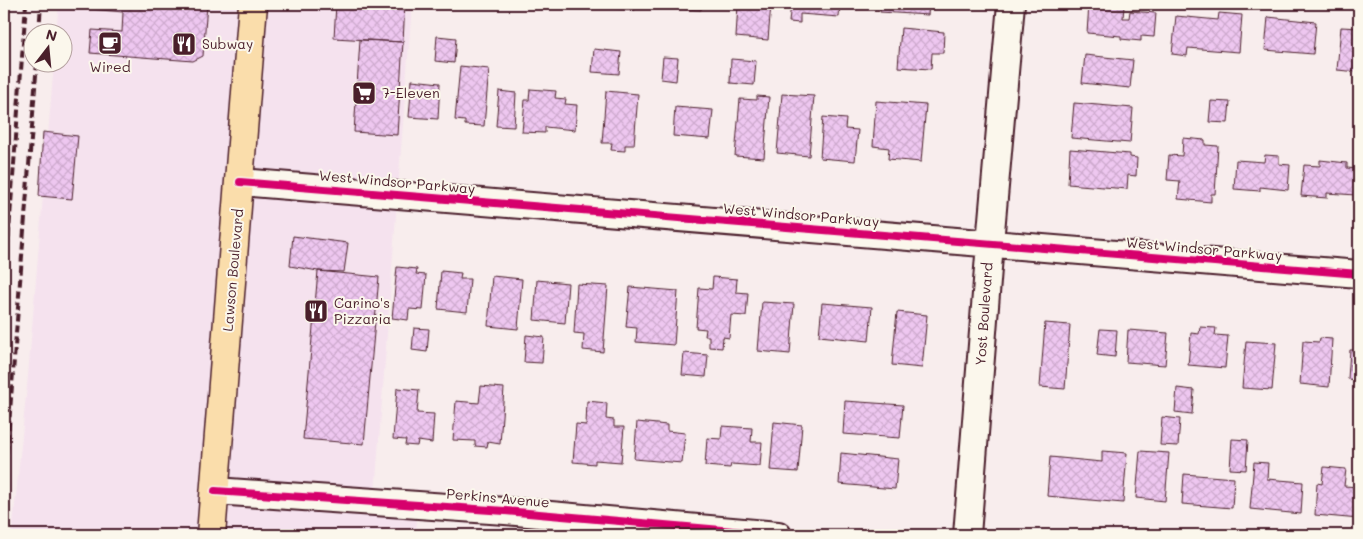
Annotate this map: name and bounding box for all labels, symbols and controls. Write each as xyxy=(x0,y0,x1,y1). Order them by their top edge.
north arrow xyxy=(22,22,72,72)
text: N xyxy=(44,24,59,46)
cafe icon: Wired xyxy=(97,30,123,56)
restaurant icon: Subway xyxy=(171,31,197,57)
place label: Subway xyxy=(202,34,253,53)
place label: Wired xyxy=(89,57,131,76)
supermarket icon: 7-Eleven xyxy=(351,80,377,106)
place label: 7-Eleven xyxy=(382,83,440,102)
street label: West Windsor Parkway xyxy=(318,165,476,198)
street label: West Windsor Parkway xyxy=(722,198,880,231)
street label: Lawson Boulevard xyxy=(218,208,247,332)
street label: West Windsor Parkway xyxy=(1125,232,1283,265)
street label: Yost Boulevard xyxy=(970,261,997,366)
place label: Carino's Pizzaria xyxy=(334,293,391,328)
restaurant icon: Carino's Pizzaria xyxy=(303,298,329,324)
street label: Perkins Avenue xyxy=(446,484,550,511)

